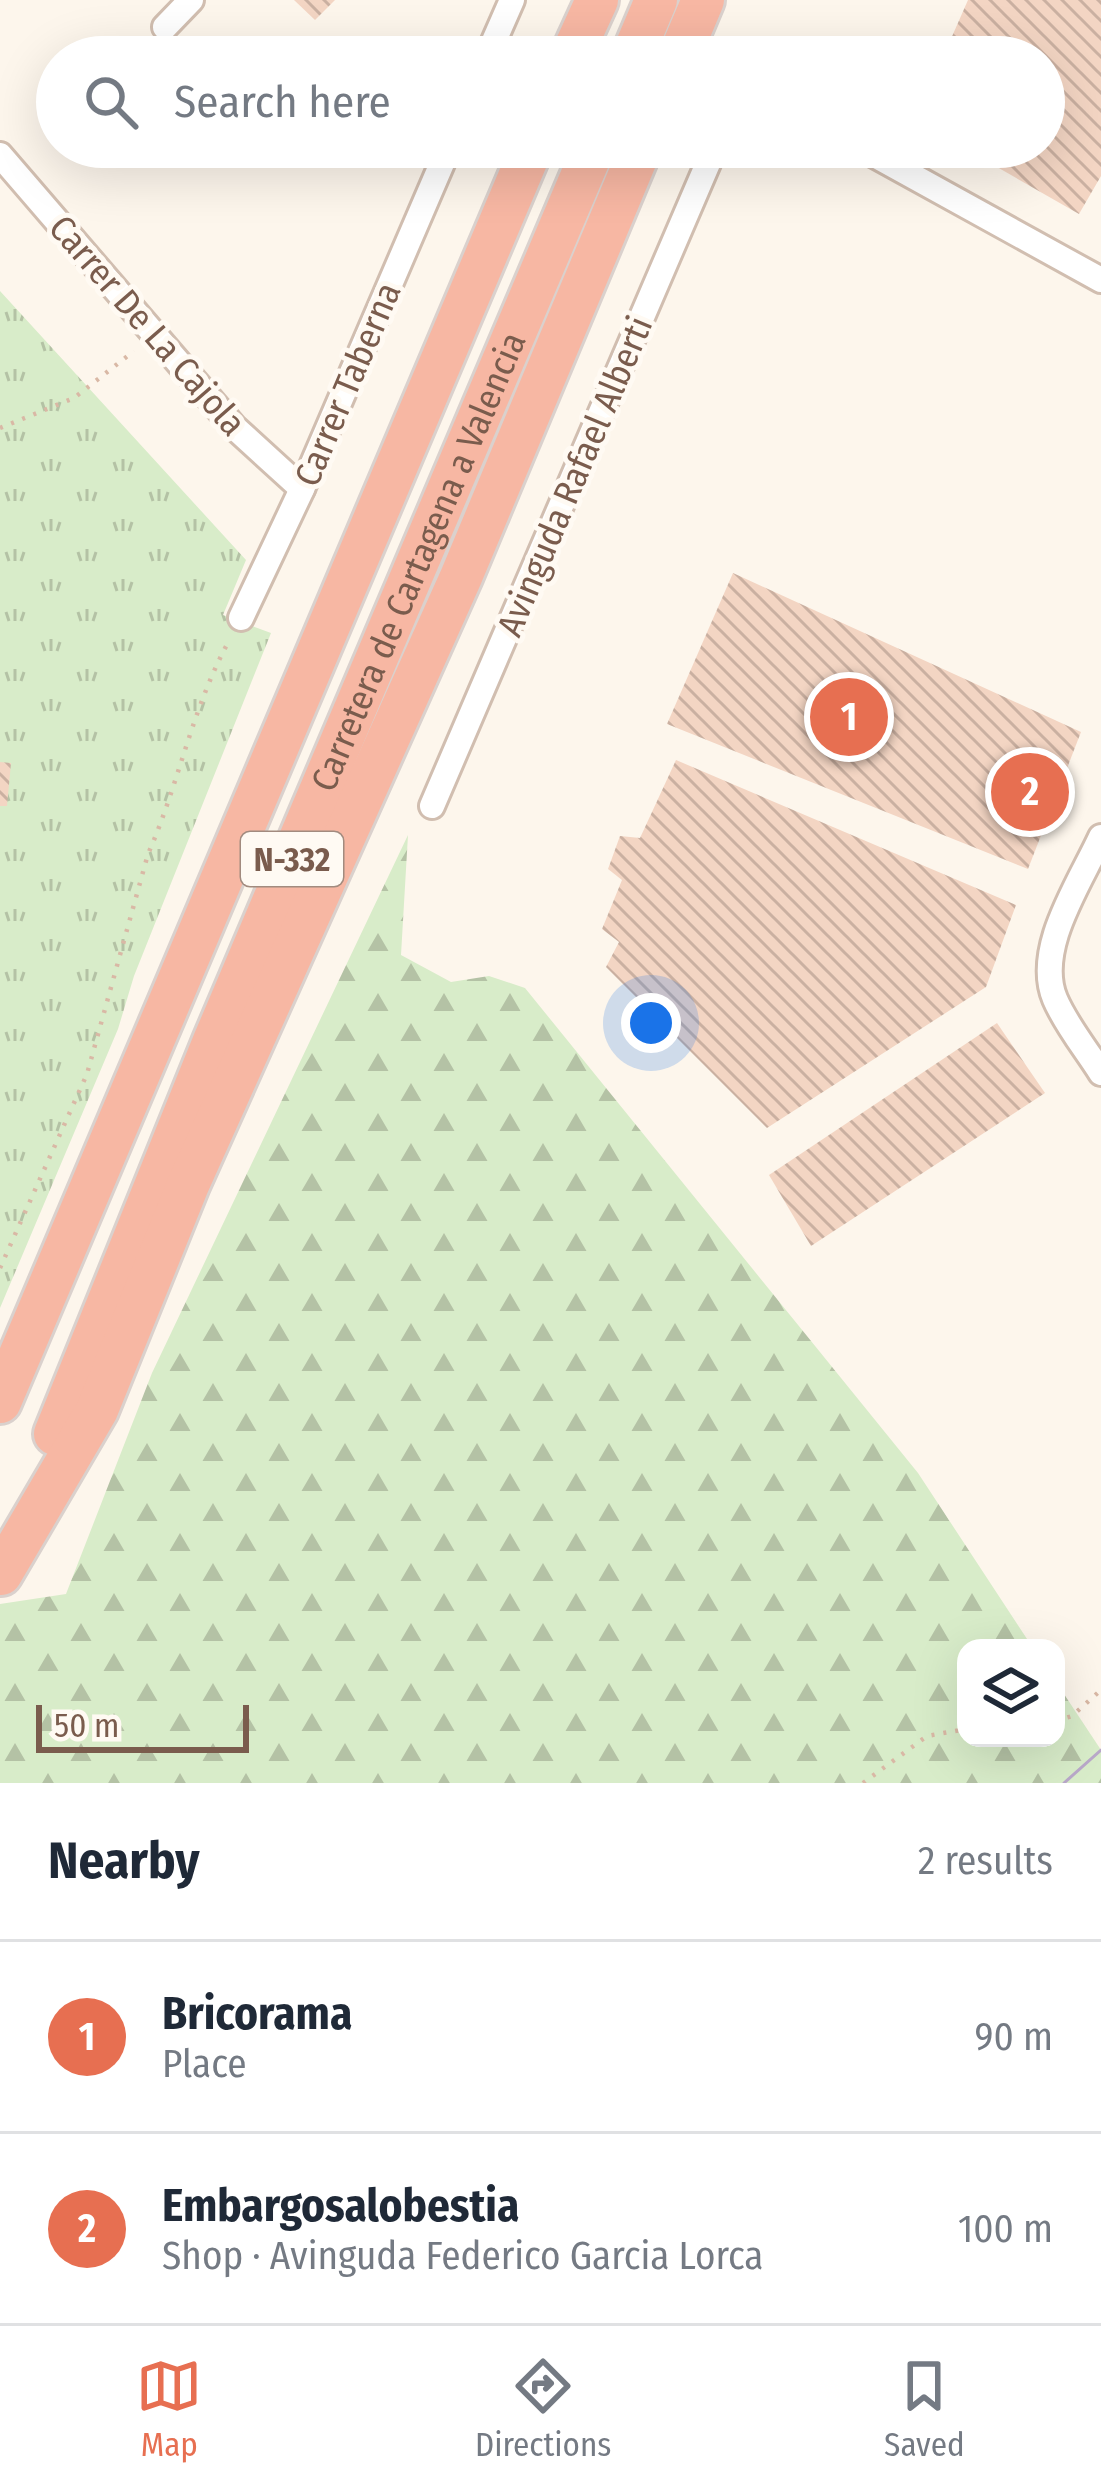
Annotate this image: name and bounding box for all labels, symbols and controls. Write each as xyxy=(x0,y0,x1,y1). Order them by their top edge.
search box xyxy=(36,36,1065,168)
icon: search xyxy=(78,69,144,135)
text: Search here xyxy=(174,75,391,129)
street label: Carrer De La Cajola xyxy=(40,206,255,445)
street label: Carrer Taberna xyxy=(285,276,411,493)
street label: Avinguda Rafael Alberti xyxy=(488,310,662,643)
street label: Carretera de Cartagena a Valencia xyxy=(302,326,536,798)
pin: 1 xyxy=(810,672,888,762)
pin: 2 xyxy=(991,747,1069,837)
road number: N-332 xyxy=(241,832,343,886)
your location xyxy=(621,993,681,1053)
map controls xyxy=(957,1639,1065,1747)
button: layers xyxy=(957,1639,1065,1747)
scale bar xyxy=(36,1699,249,1752)
text: 50 m xyxy=(54,1706,119,1746)
text: Nearby xyxy=(48,1830,200,1892)
text: 2 results xyxy=(918,1838,1053,1884)
text: Bricorama xyxy=(162,1987,352,2041)
text: 1 xyxy=(79,2014,95,2060)
text: 90 m xyxy=(975,2014,1053,2060)
text: Place xyxy=(162,2041,246,2087)
text: Embargosalobestia xyxy=(162,2179,519,2233)
text: 2 xyxy=(78,2206,96,2252)
text: 100 m xyxy=(958,2206,1053,2252)
text: Shop · Avinguda Federico Garcia Lorca xyxy=(162,2233,763,2279)
tab: Map xyxy=(136,2353,202,2465)
tab: Directions xyxy=(475,2353,611,2465)
tab: Saved xyxy=(884,2353,965,2465)

